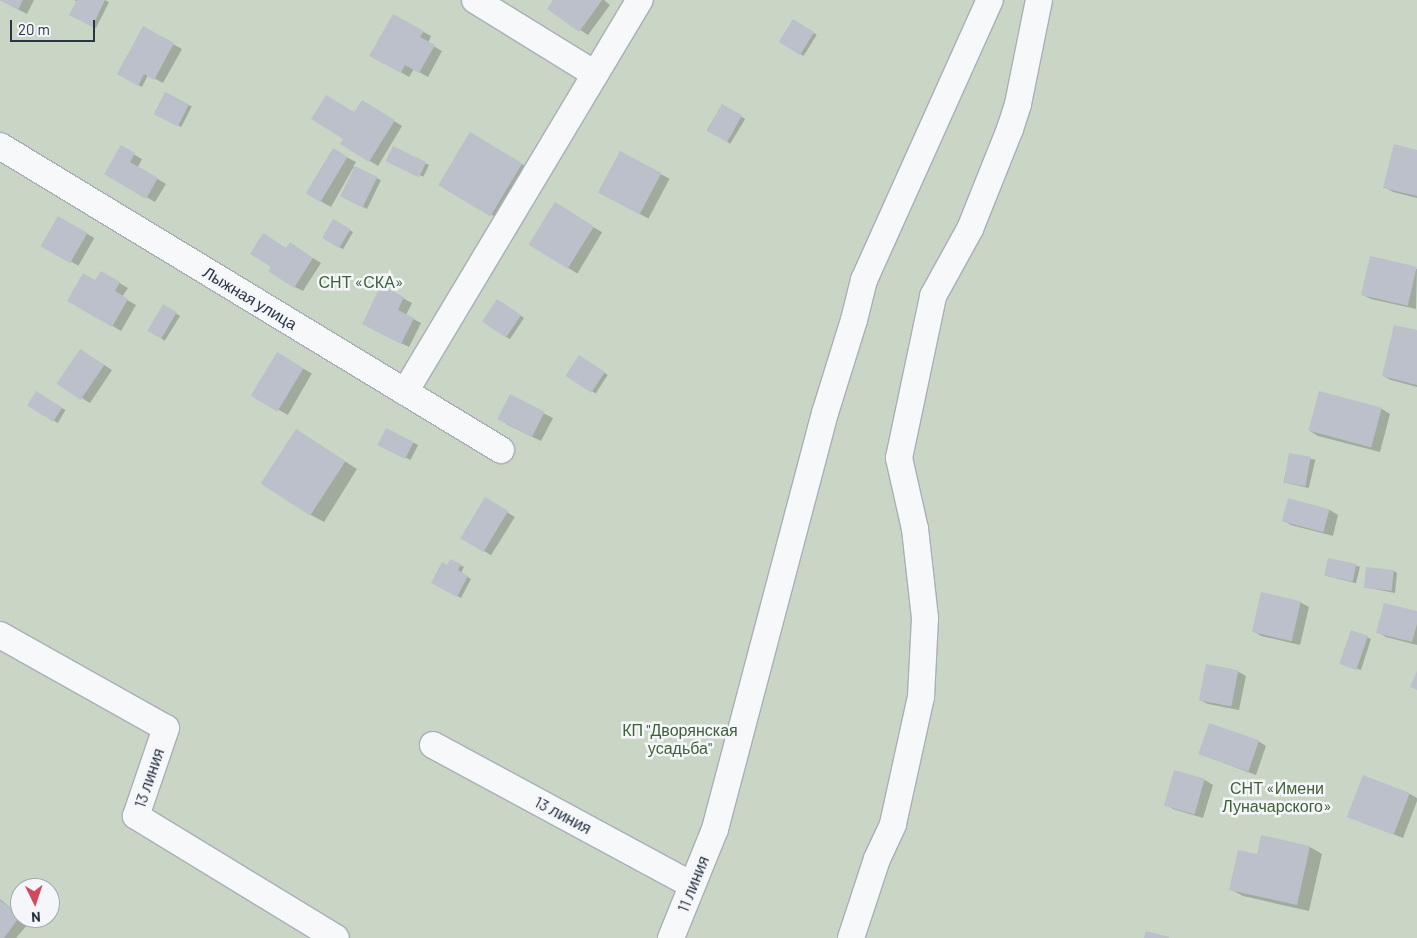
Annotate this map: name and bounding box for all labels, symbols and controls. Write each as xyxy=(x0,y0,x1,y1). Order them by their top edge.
scale bar xyxy=(12,10,98,42)
text: 20 m xyxy=(18,20,50,38)
street label: Лыжная улица xyxy=(200,262,300,334)
park label: СНТ «СКА» xyxy=(319,272,403,292)
park label: КП "Дворянская усадьба" xyxy=(622,720,738,758)
street label: 13 линия xyxy=(130,746,168,810)
park label: СНТ «Имени Луначарского» xyxy=(1222,778,1332,816)
street label: 13 линия xyxy=(531,792,595,838)
street label: 11 линия xyxy=(673,853,713,915)
north arrow xyxy=(10,878,60,928)
text: N xyxy=(31,909,41,926)

